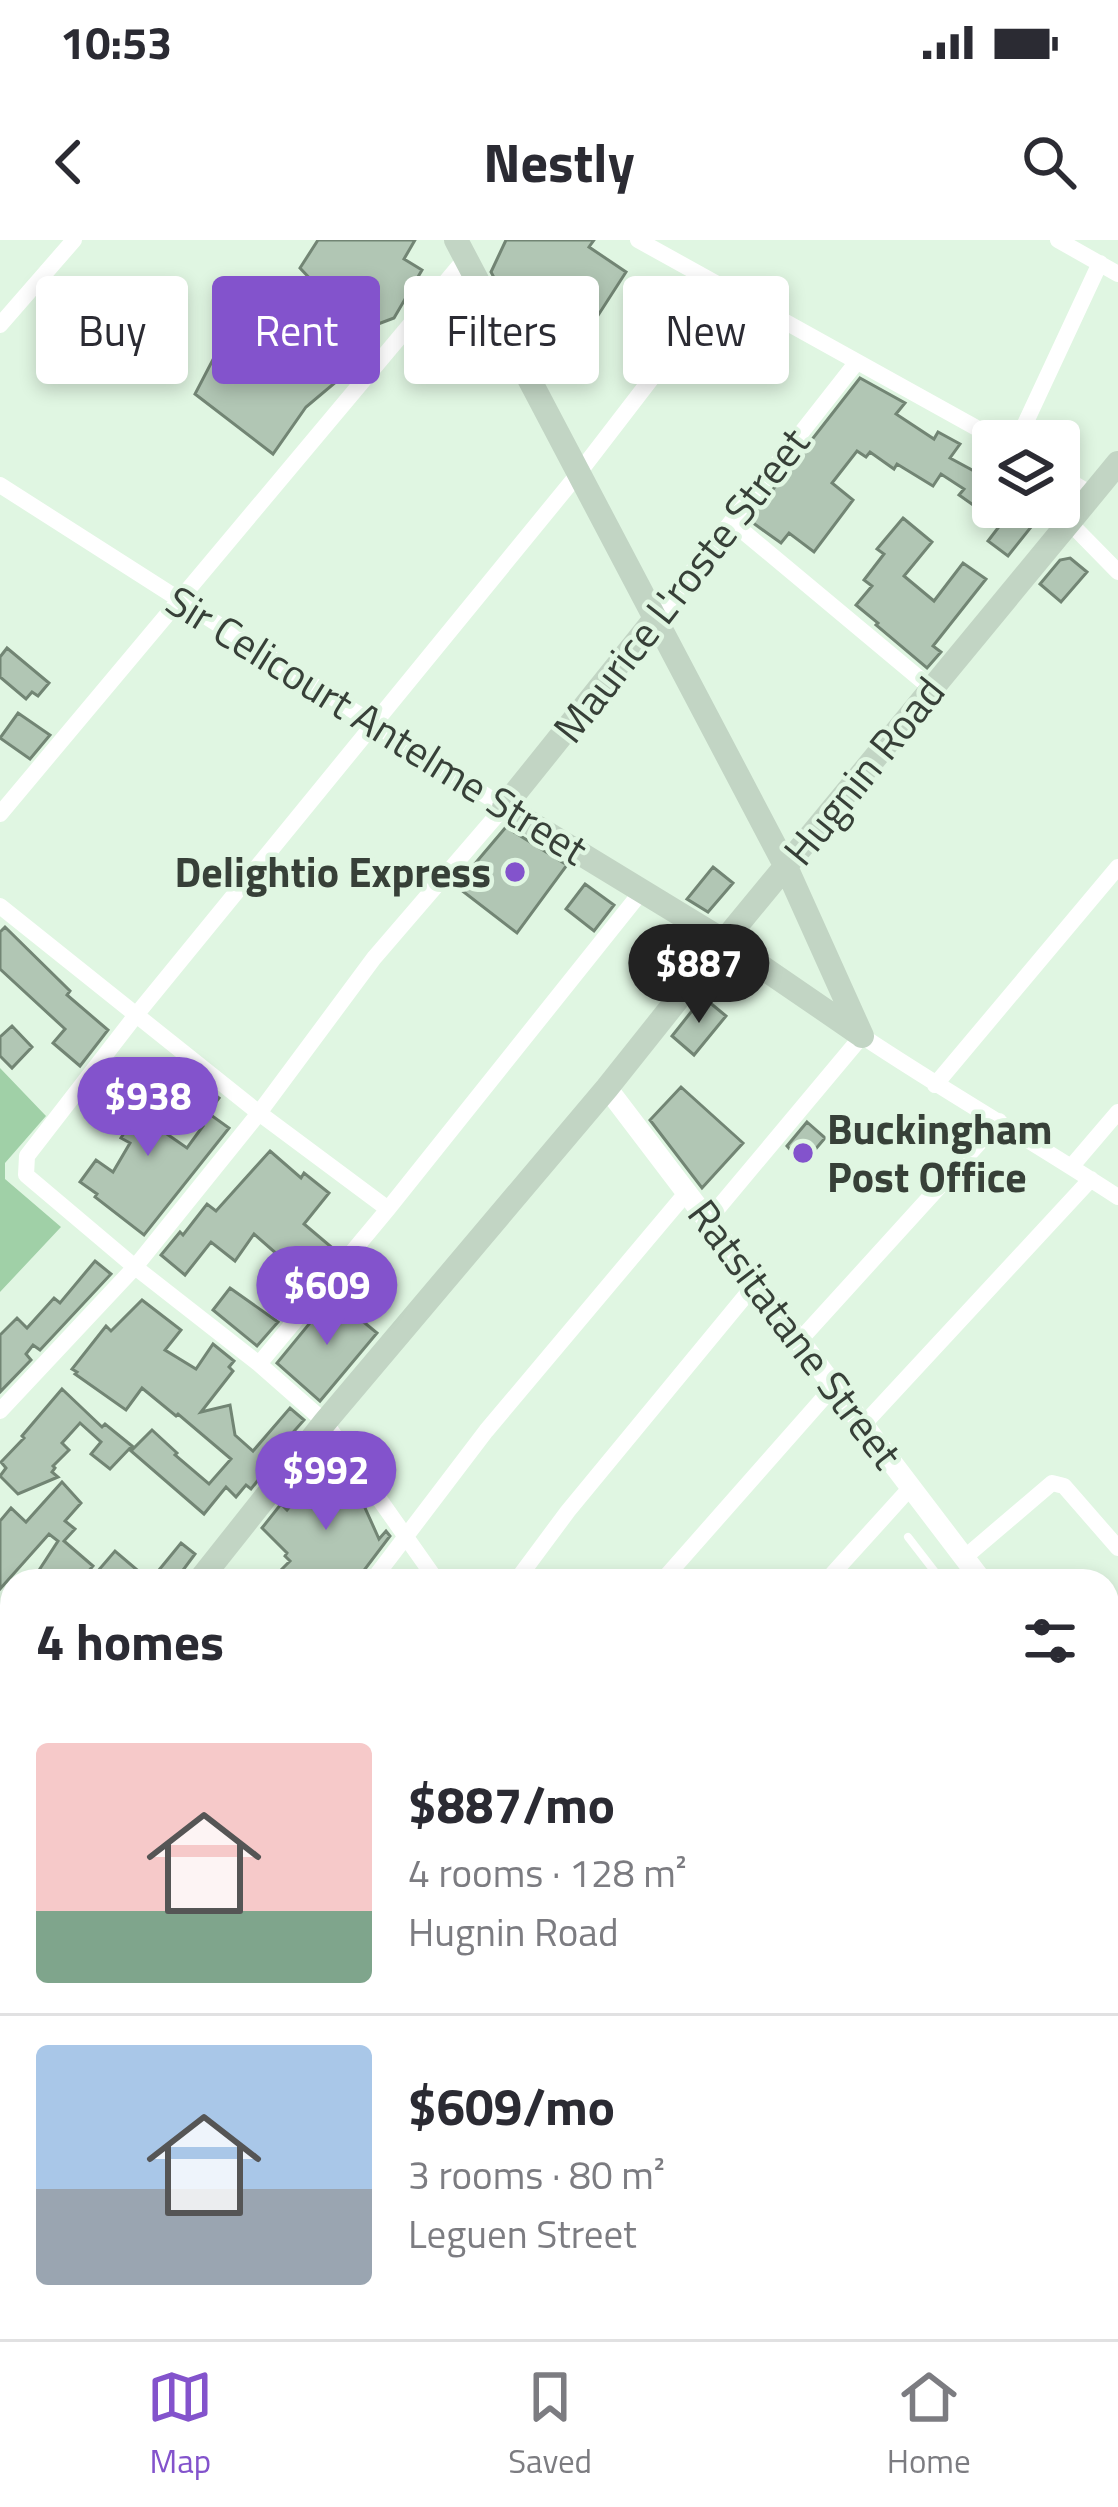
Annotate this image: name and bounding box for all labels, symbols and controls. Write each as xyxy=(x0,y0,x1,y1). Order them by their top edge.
text: 10:53 xyxy=(60,8,172,76)
text: Nestly xyxy=(483,121,635,203)
icon: back xyxy=(36,129,102,195)
icon: search xyxy=(1016,129,1082,195)
chip: Buy xyxy=(36,276,188,384)
chip: Rent xyxy=(212,276,380,384)
chip: Filters xyxy=(404,276,599,384)
chip: New xyxy=(623,276,789,384)
street label: Maurice L'roste Street xyxy=(536,413,824,756)
map controls xyxy=(972,420,1080,528)
button: layers xyxy=(972,420,1080,528)
street label: Sir Celicourt Antelme Street xyxy=(154,568,601,880)
street label: Hugnin Road xyxy=(767,662,959,879)
place label: Delightio Express xyxy=(175,839,491,903)
marker: Delightio Express xyxy=(502,859,528,885)
pin: $887 xyxy=(628,924,770,1026)
text: $887 xyxy=(655,933,743,992)
pin: $938 xyxy=(77,1057,219,1159)
text: $938 xyxy=(104,1066,192,1125)
place label: Buckingham Post Office xyxy=(827,1096,1053,1208)
marker: Buckingham Post Office xyxy=(790,1140,816,1166)
street label: Ratsitatane Street xyxy=(673,1185,919,1482)
pin: $609 xyxy=(256,1246,398,1348)
text: $609 xyxy=(283,1255,371,1314)
pin: $992 xyxy=(255,1431,397,1533)
text: $992 xyxy=(282,1440,370,1499)
text: 4 homes xyxy=(36,1602,224,1680)
icon: filters xyxy=(1017,1608,1083,1674)
text: $887/mo xyxy=(408,1765,615,1843)
icon: home xyxy=(132,1791,276,1935)
text: 4 rooms · 128 m² xyxy=(408,1843,687,1902)
text: Hugnin Road xyxy=(408,1902,619,1961)
text: $609/mo xyxy=(408,2067,615,2145)
icon: home xyxy=(132,2093,276,2237)
text: 3 rooms · 80 m² xyxy=(408,2145,665,2204)
text: Leguen Street xyxy=(408,2204,637,2263)
tab: Map xyxy=(147,2364,213,2486)
tab: Saved xyxy=(508,2364,592,2486)
tab: Home xyxy=(887,2364,971,2486)

